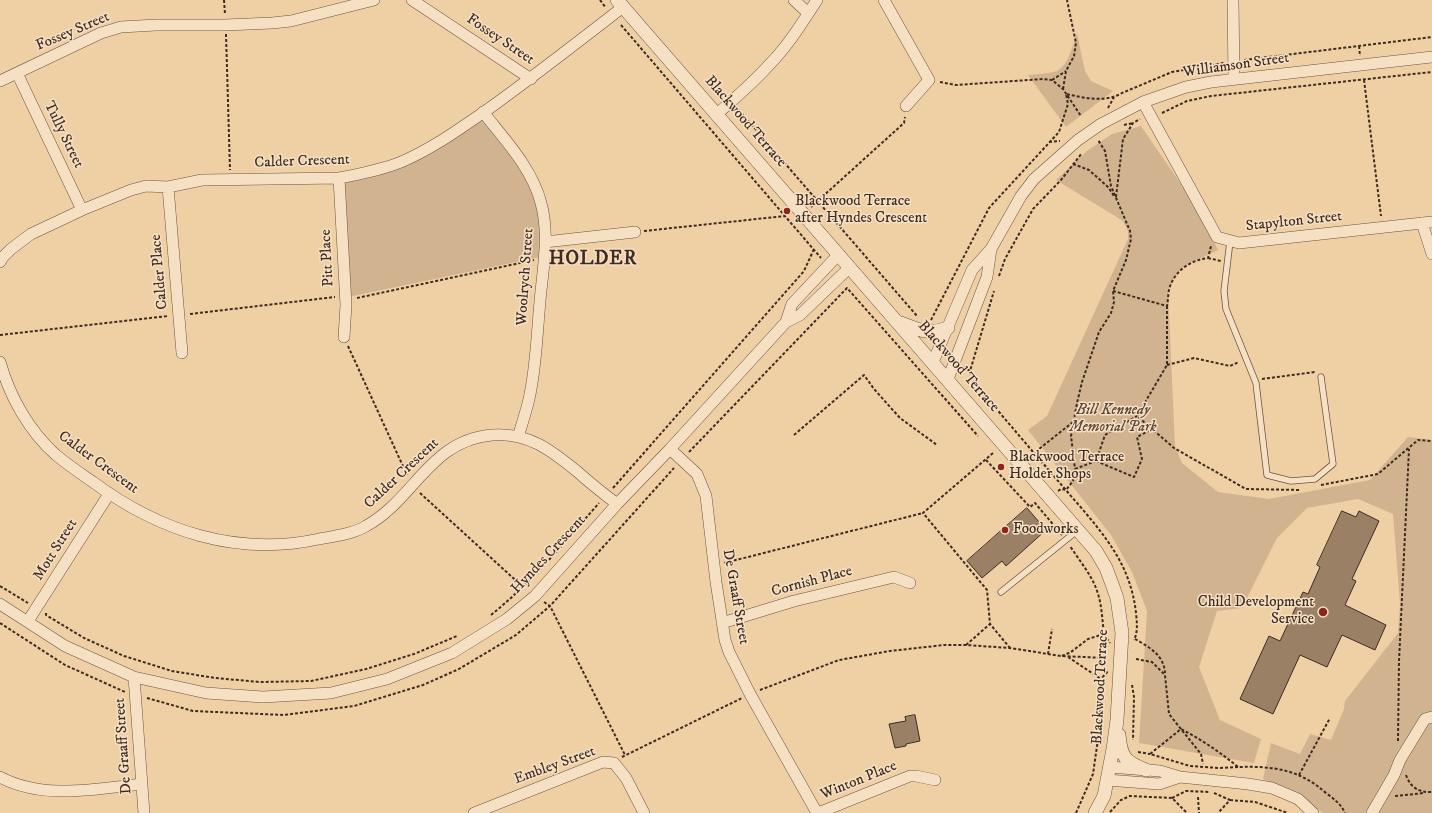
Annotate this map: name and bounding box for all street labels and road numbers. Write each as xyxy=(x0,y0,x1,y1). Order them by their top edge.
street label: Fossey Street xyxy=(34,8,112,56)
street label: Fossey Street xyxy=(463,11,537,69)
street label: Williamson Street xyxy=(1182,50,1290,82)
street label: Blackwood Terrace xyxy=(700,73,790,171)
street label: Tully Street xyxy=(39,99,87,171)
street label: Calder Crescent xyxy=(254,151,350,173)
street label: Stapylton Street xyxy=(1245,208,1343,236)
street label: Woolrych Street xyxy=(514,228,538,326)
street label: Pitt Place xyxy=(318,229,338,287)
street label: Calder Place xyxy=(148,234,172,310)
street label: Blackwood Terrace xyxy=(913,318,1003,416)
street label: Calder Crescent xyxy=(54,428,142,498)
street label: Calder Crescent xyxy=(361,435,443,513)
street label: Hyndes Crescent xyxy=(508,512,590,598)
street label: Mott Street xyxy=(30,516,82,584)
street label: De Graaff Street xyxy=(718,548,752,646)
street label: Cornish Place xyxy=(770,563,854,601)
street label: Blackwood Terrace xyxy=(1089,629,1113,745)
street label: De Graaff Street xyxy=(112,697,136,795)
street label: Embley Street xyxy=(512,743,598,789)
street label: Winton Place xyxy=(818,758,900,804)

